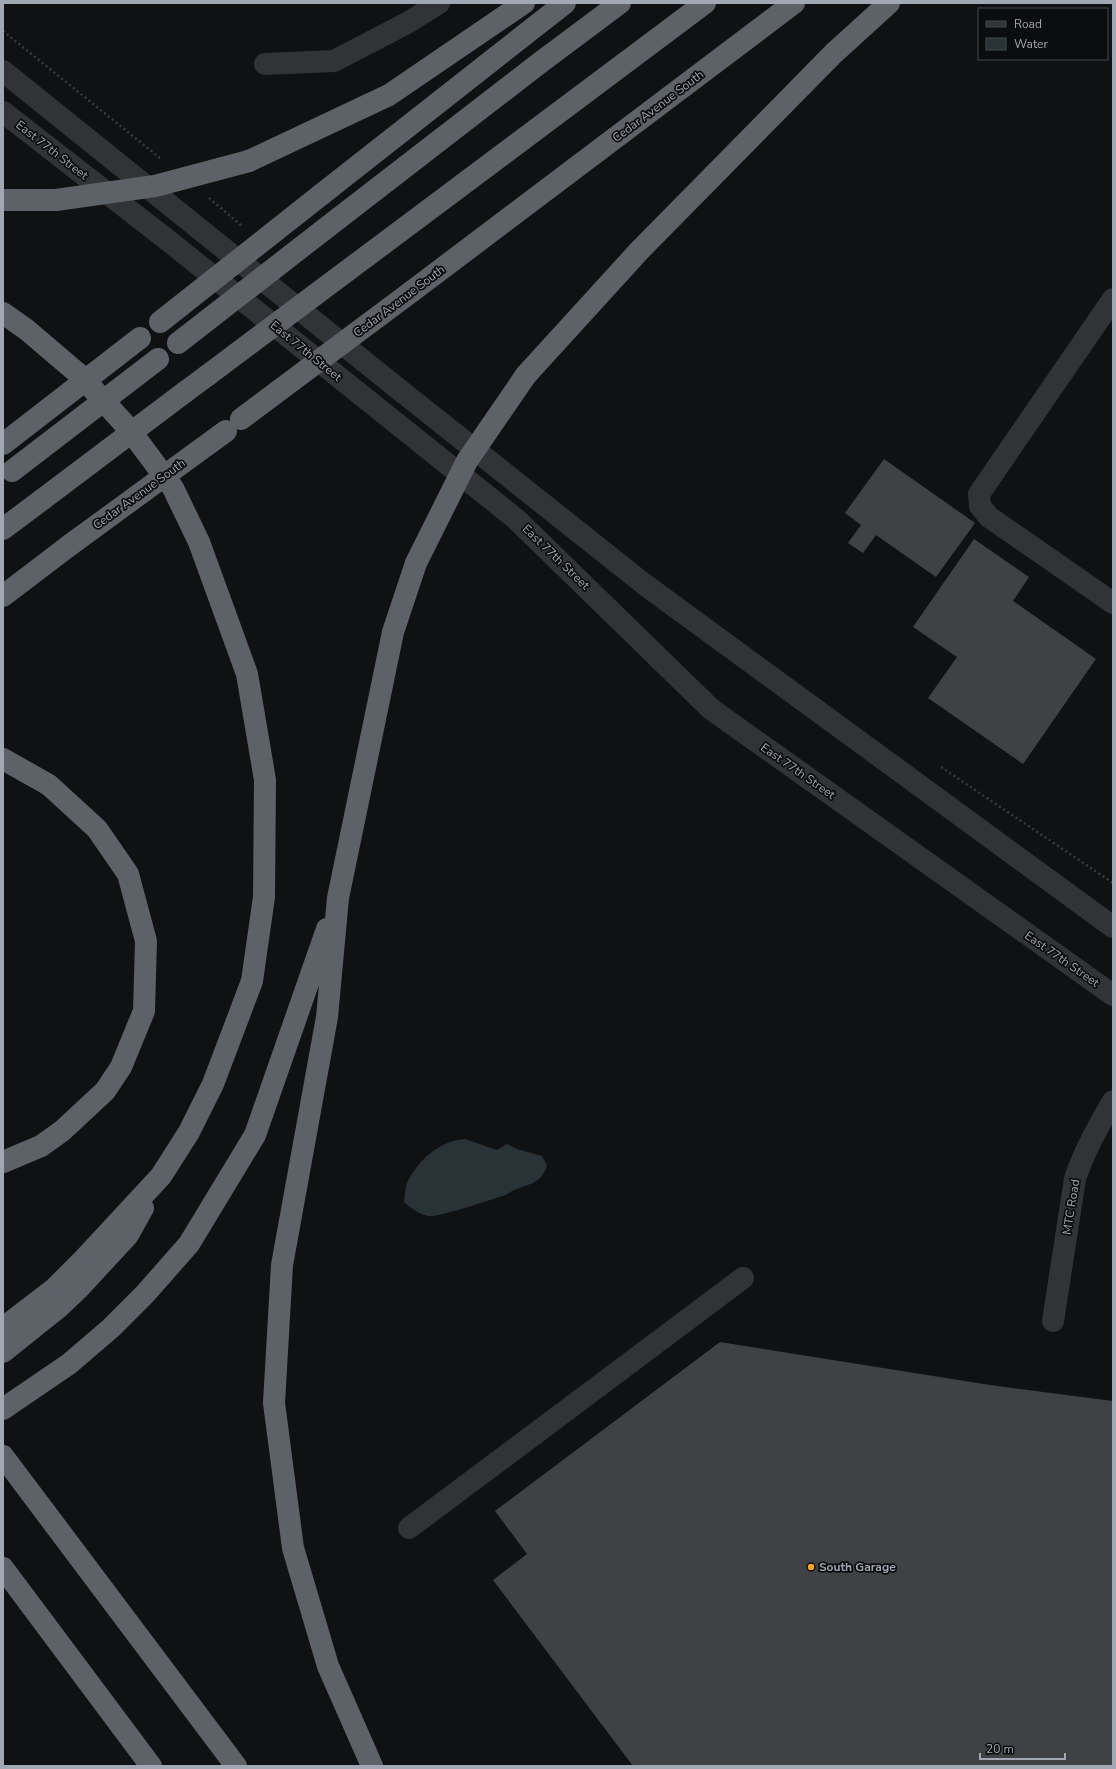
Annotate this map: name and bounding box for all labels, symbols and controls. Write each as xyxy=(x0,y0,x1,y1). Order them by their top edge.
legend xyxy=(978,8,1108,60)
text: Road xyxy=(1014,16,1042,32)
text: Water xyxy=(1014,36,1048,52)
street label: Cedar Avenue South xyxy=(609,66,707,146)
street label: East 77th Street xyxy=(13,117,92,184)
street label: Cedar Avenue South xyxy=(350,261,448,341)
street label: East 77th Street xyxy=(267,317,346,385)
street label: Cedar Avenue South xyxy=(90,455,188,533)
street label: East 77th Street xyxy=(519,521,594,594)
street label: East 77th Street xyxy=(758,739,839,803)
street label: East 77th Street xyxy=(1022,927,1103,991)
street label: MTC Road xyxy=(1059,1178,1083,1236)
place label: South Garage xyxy=(819,1559,896,1575)
marker: South Garage xyxy=(806,1562,816,1572)
scale bar xyxy=(980,1735,1065,1761)
text: 20 m xyxy=(986,1741,1014,1757)

